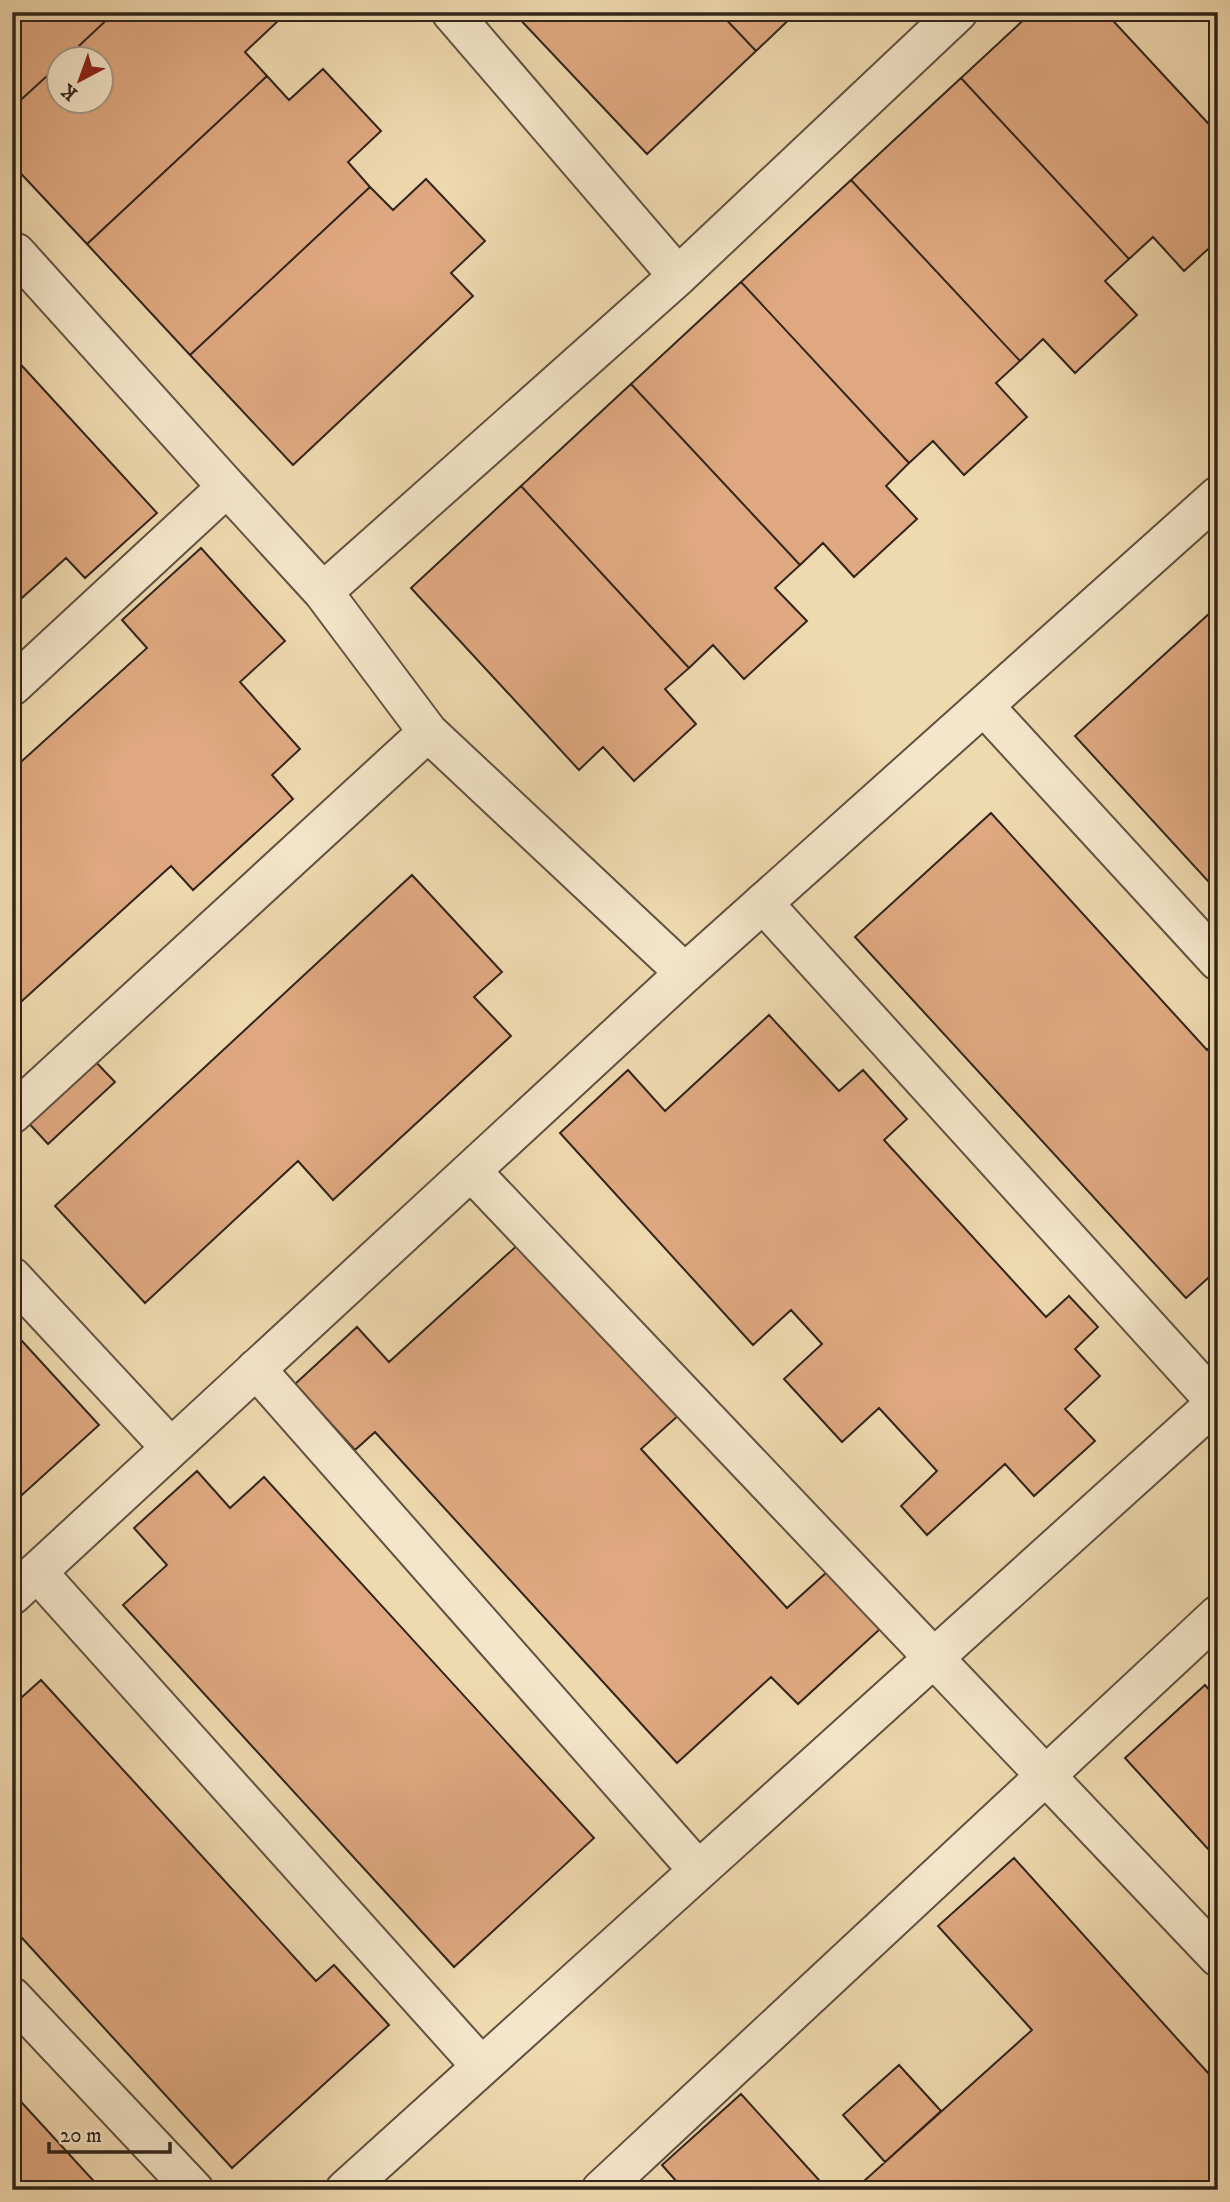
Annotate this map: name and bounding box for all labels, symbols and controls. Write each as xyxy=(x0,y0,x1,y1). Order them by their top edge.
north arrow xyxy=(46,46,116,116)
text: K xyxy=(57,78,82,105)
scale bar xyxy=(49,2111,170,2155)
text: 20 m xyxy=(60,2123,102,2149)

